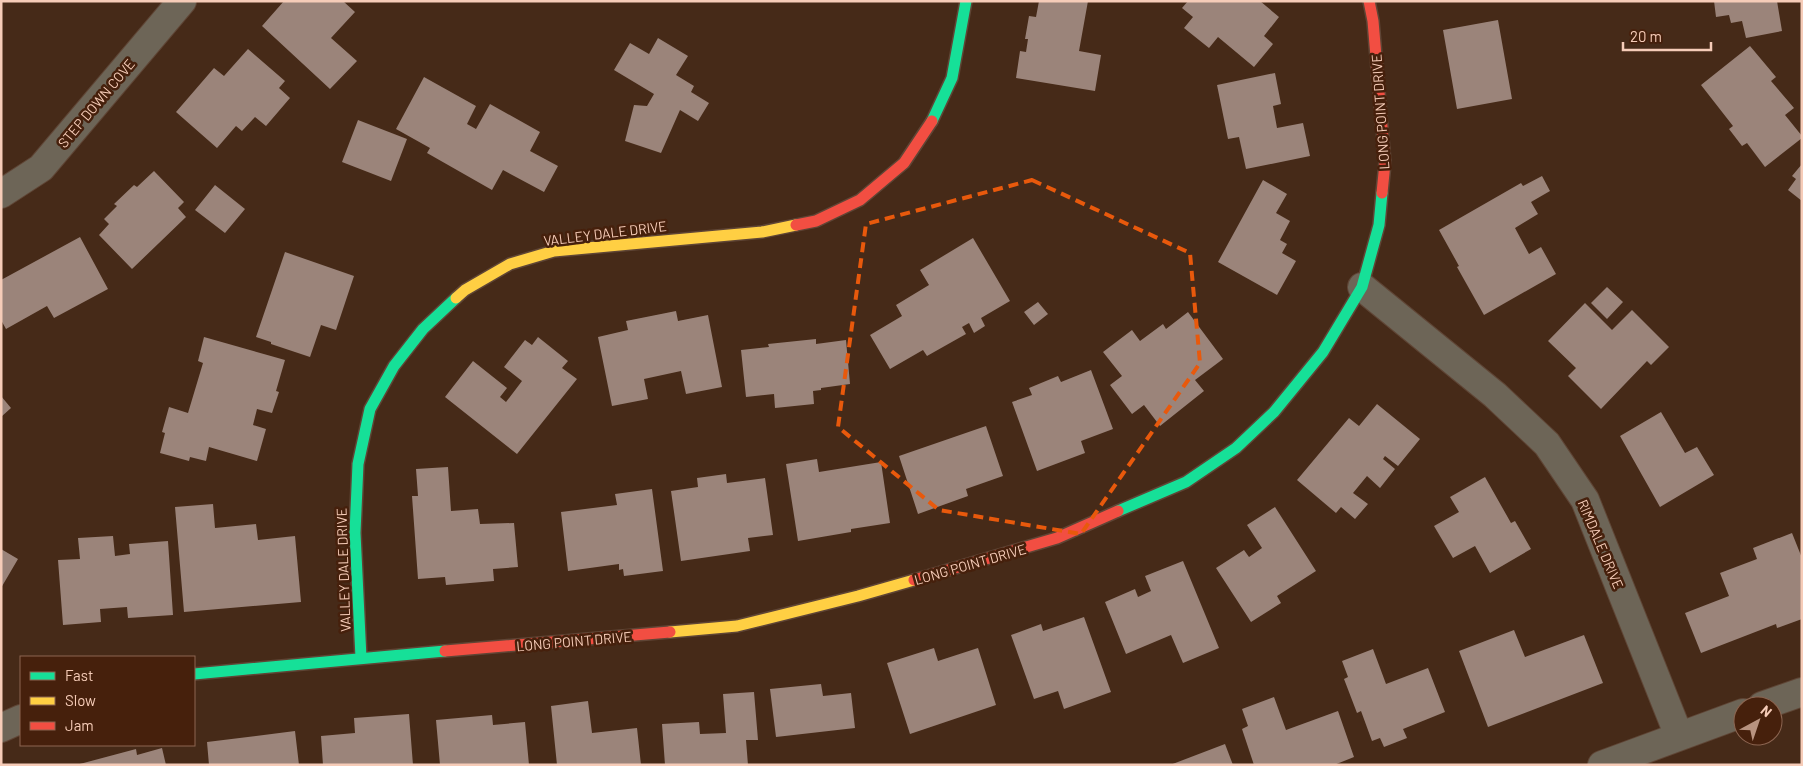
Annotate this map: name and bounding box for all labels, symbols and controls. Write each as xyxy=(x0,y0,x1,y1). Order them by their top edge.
scale bar xyxy=(1623,20,1710,52)
text: 20 m xyxy=(1630,27,1662,45)
street label: LONG POINT DRIVE xyxy=(1367,54,1393,170)
street label: STEP DOWN COVE xyxy=(54,55,138,151)
street label: VALLEY DALE DRIVE xyxy=(542,217,668,249)
street label: RIMDALE DRIVE xyxy=(1574,497,1628,591)
street label: VALLEY DALE DRIVE xyxy=(332,508,354,632)
street label: LONG POINT DRIVE xyxy=(912,540,1028,588)
street label: LONG POINT DRIVE xyxy=(516,627,632,655)
legend xyxy=(20,656,195,746)
text: Fast xyxy=(65,666,93,684)
text: Slow xyxy=(65,691,96,709)
north arrow xyxy=(1733,696,1783,746)
text: N xyxy=(1758,701,1776,720)
text: Jam xyxy=(65,716,94,734)

